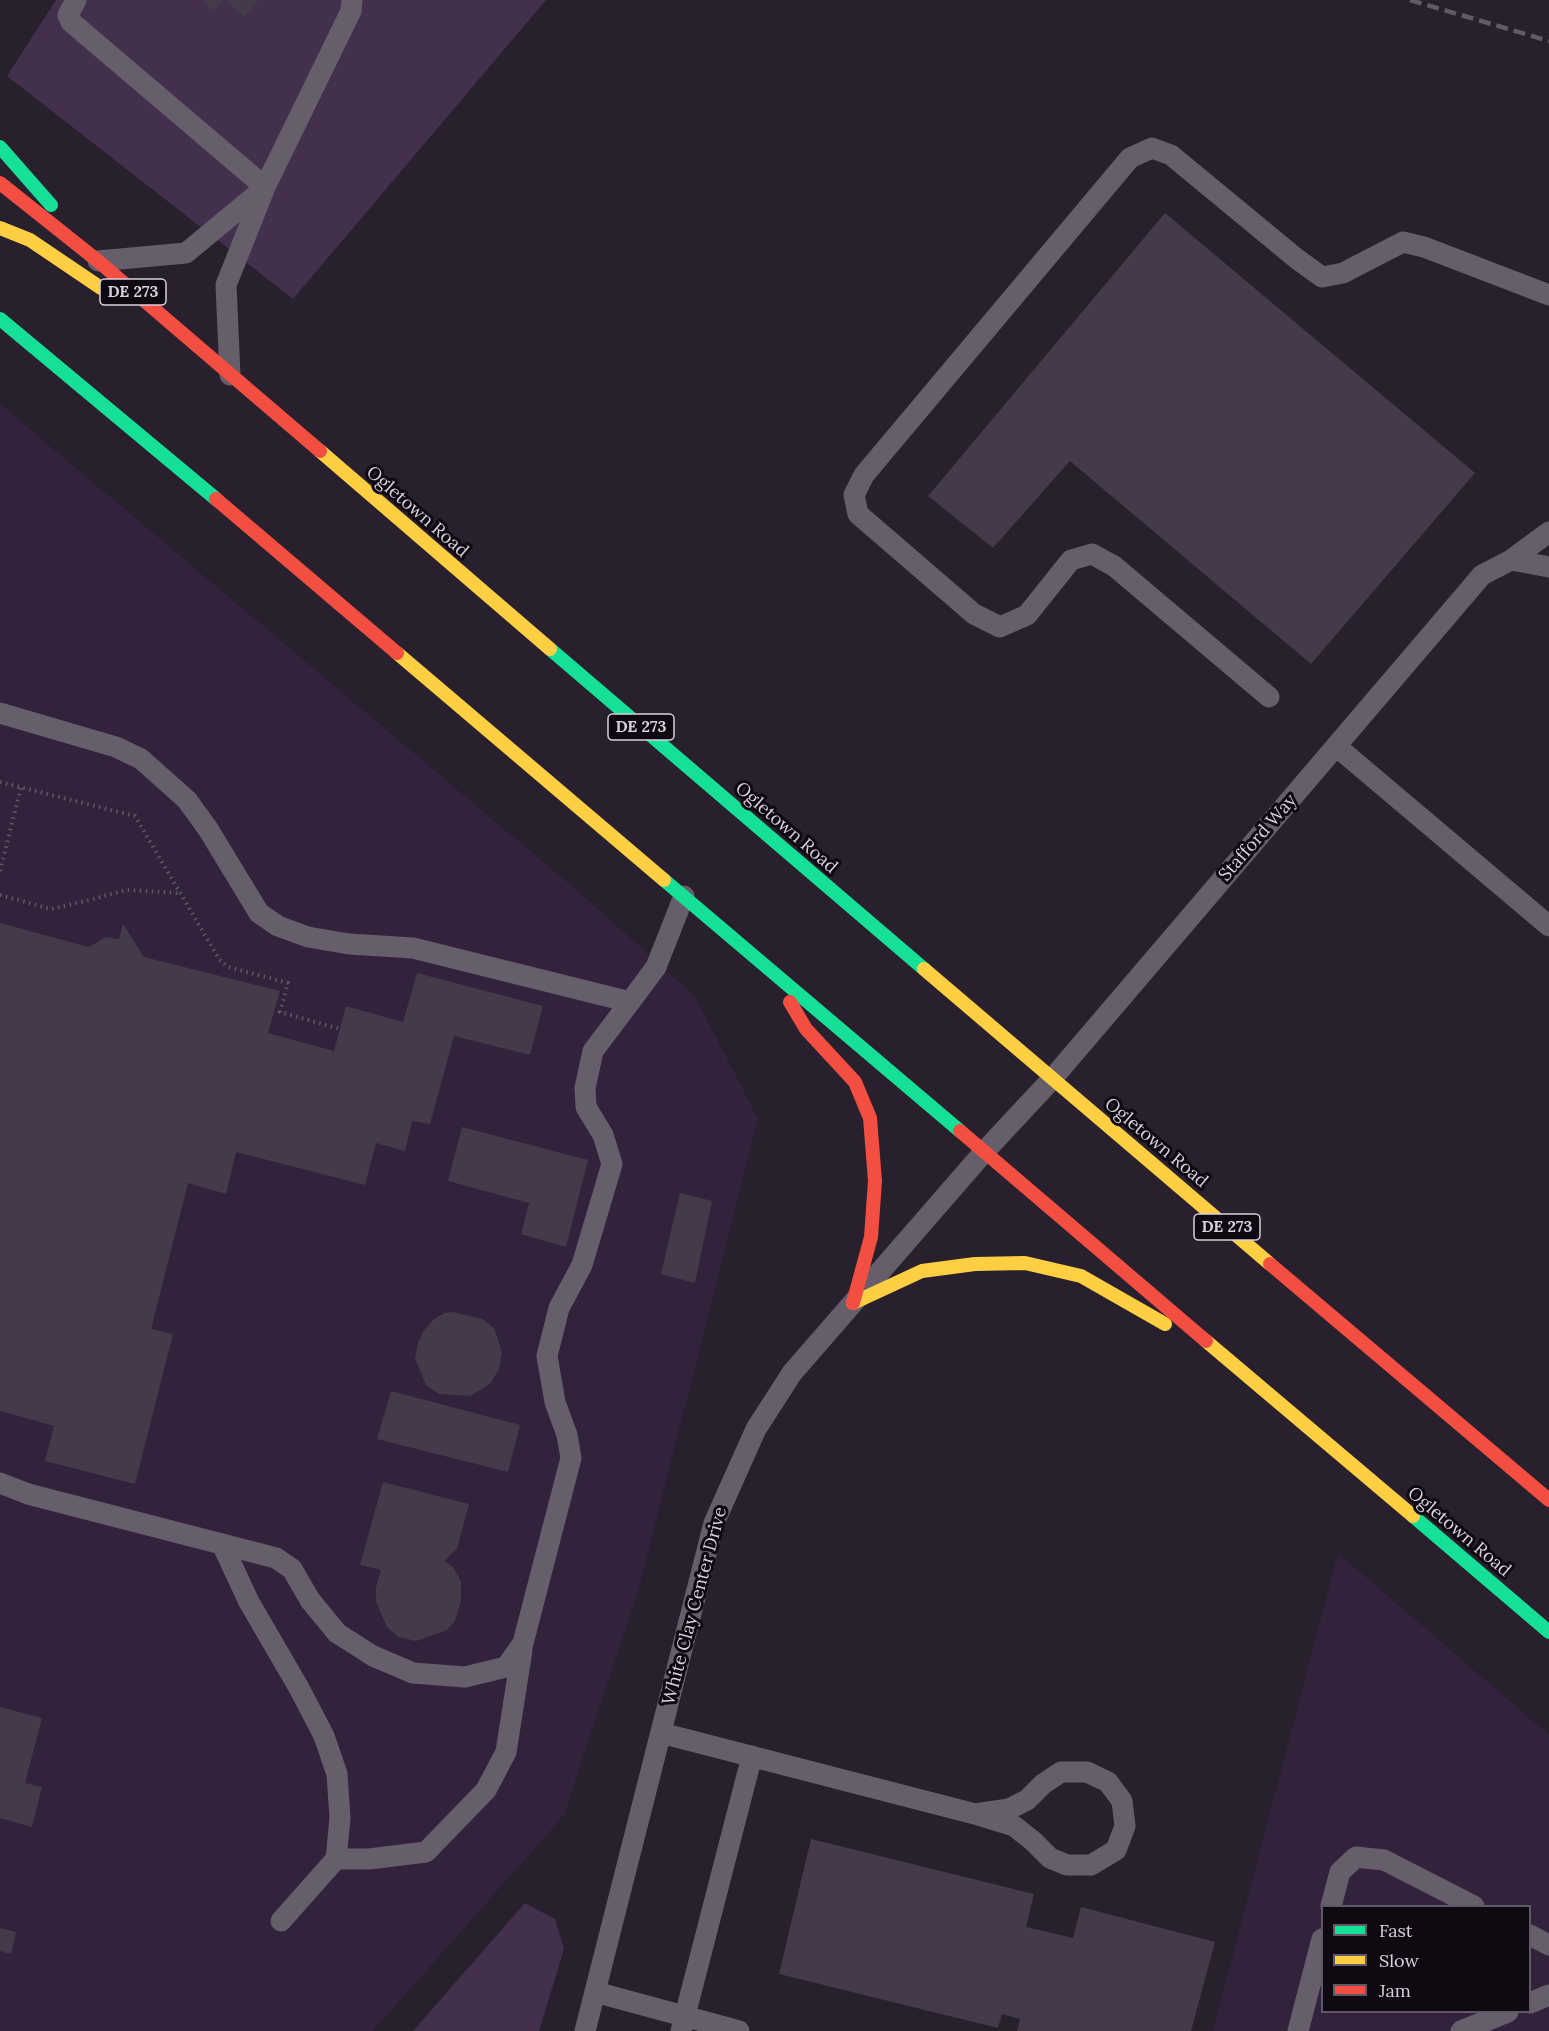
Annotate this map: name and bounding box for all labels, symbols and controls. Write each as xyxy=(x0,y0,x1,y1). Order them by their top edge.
road number: DE 273 xyxy=(100,279,166,305)
street label: Ogletown Road xyxy=(362,462,472,562)
road number: DE 273 xyxy=(608,714,674,740)
street label: Ogletown Road xyxy=(731,778,841,878)
street label: Stafford Way xyxy=(1214,790,1302,886)
street label: Ogletown Road xyxy=(1100,1094,1212,1192)
road number: DE 273 xyxy=(1194,1214,1260,1240)
street label: Ogletown Road xyxy=(1403,1483,1515,1581)
street label: White Clay Center Drive xyxy=(658,1505,732,1707)
legend xyxy=(1321,1905,1531,2013)
text: Fast xyxy=(1379,1919,1413,1942)
text: Slow xyxy=(1379,1949,1419,1972)
text: Jam xyxy=(1379,1979,1411,2002)

